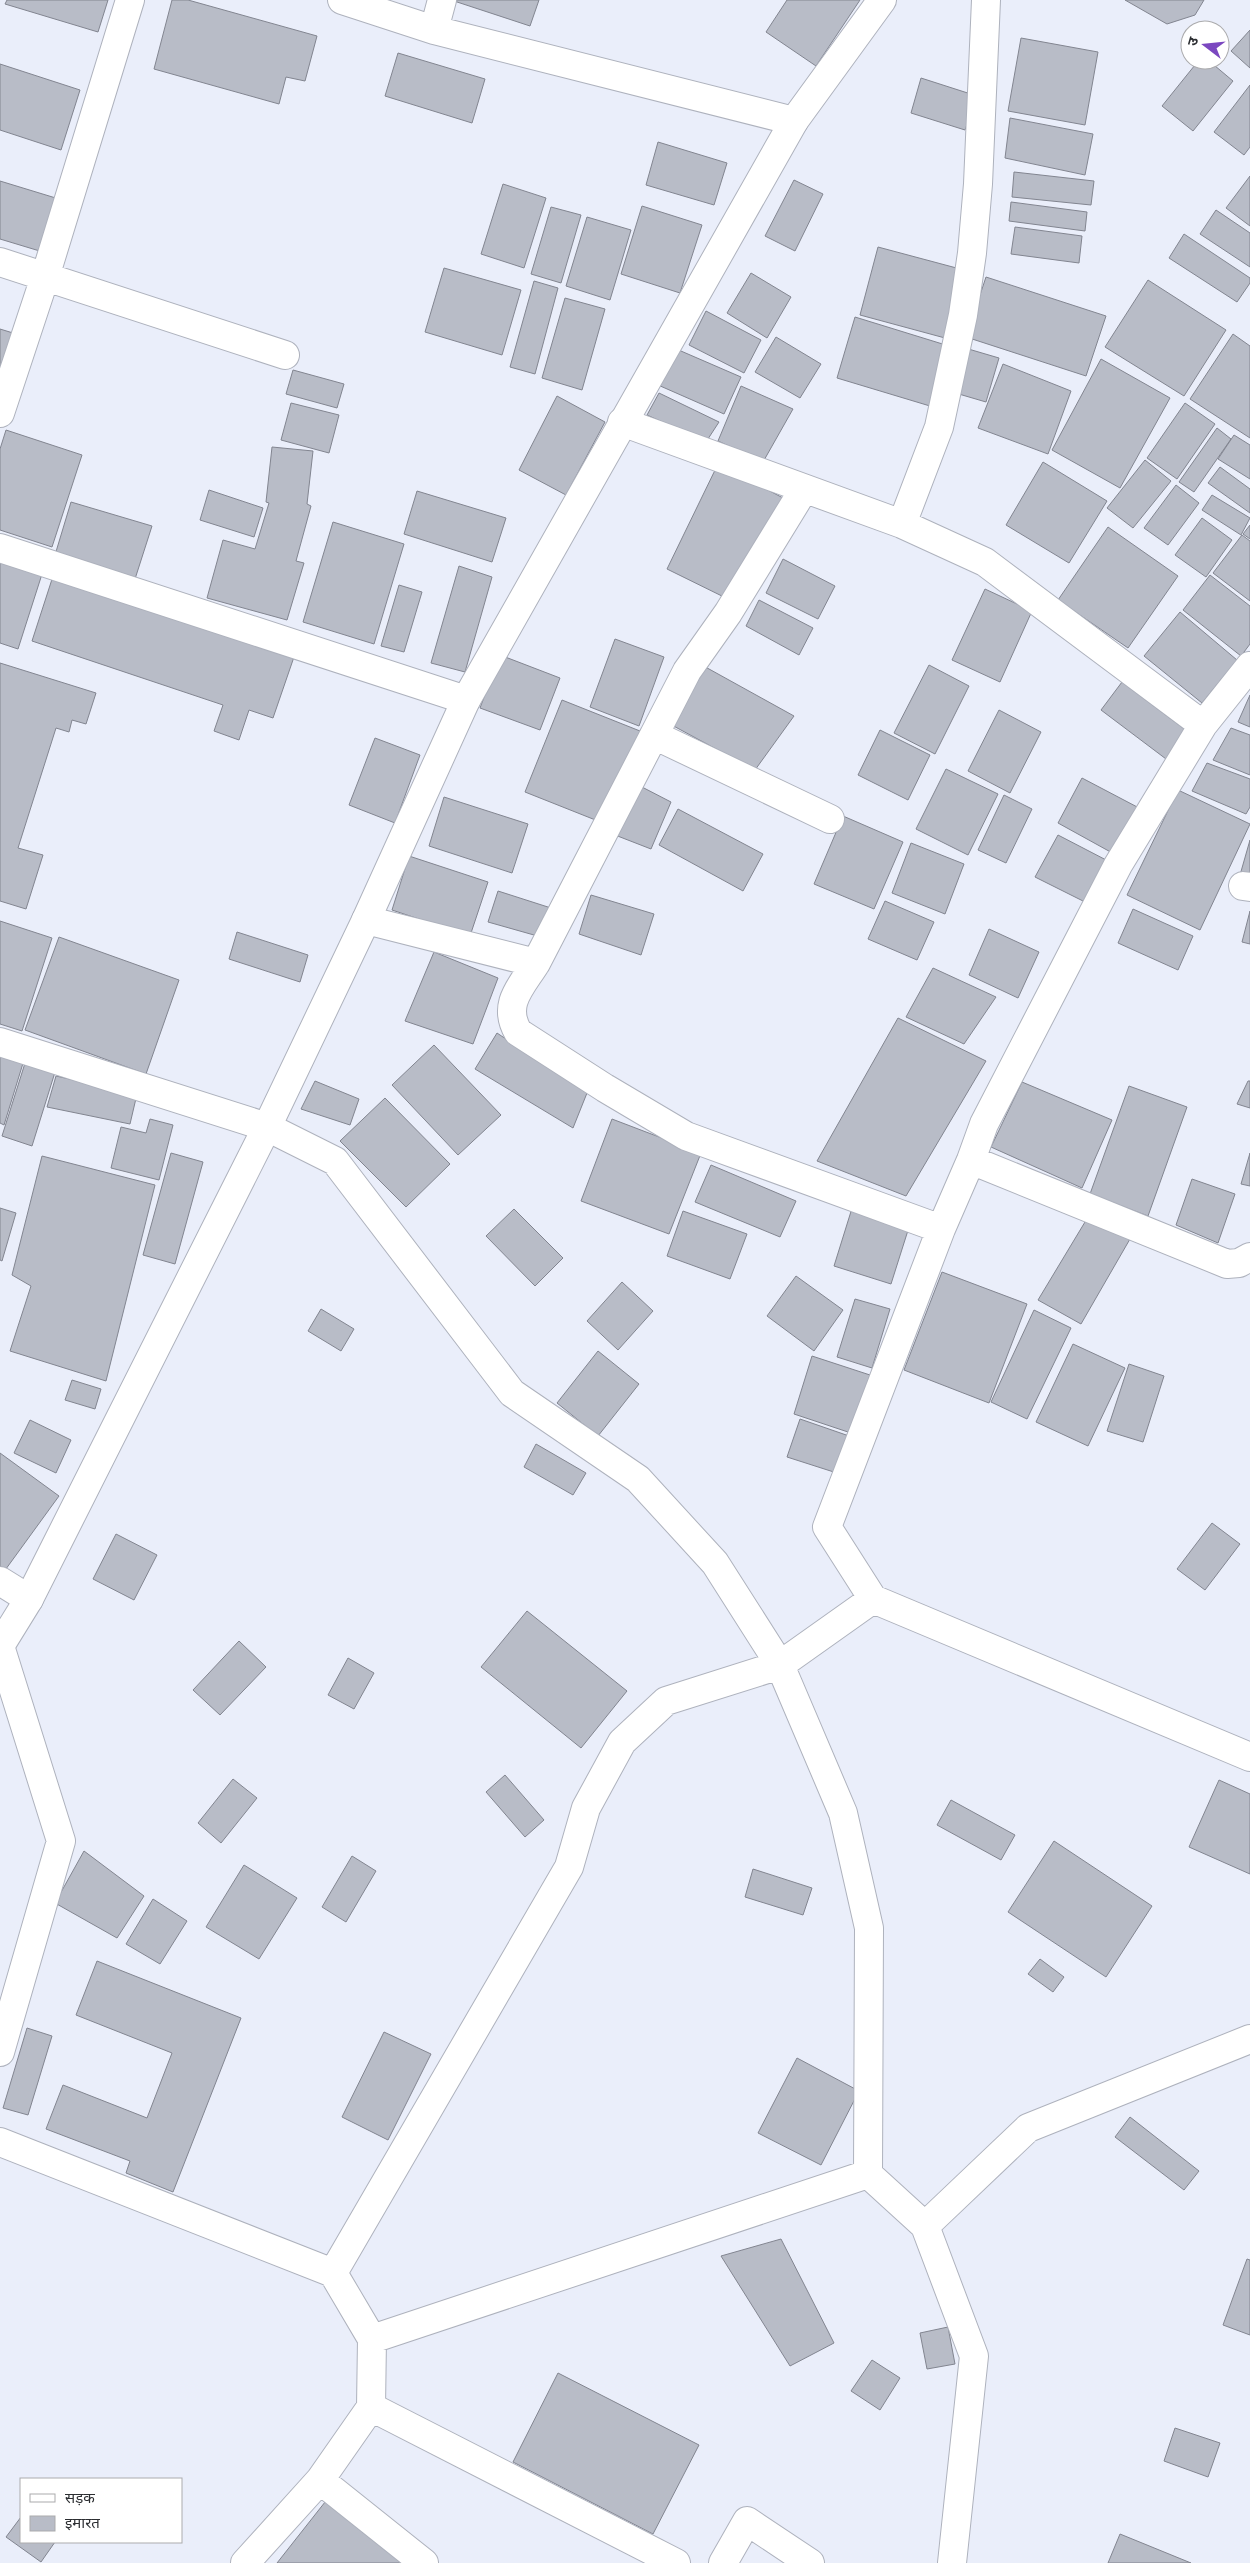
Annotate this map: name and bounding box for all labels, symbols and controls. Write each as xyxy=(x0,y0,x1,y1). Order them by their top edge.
north arrow xyxy=(1180,20,1230,70)
text: उ xyxy=(1183,34,1202,48)
legend xyxy=(20,2478,182,2543)
text: सड़क xyxy=(65,2488,95,2506)
text: इमारत xyxy=(65,2513,100,2531)

